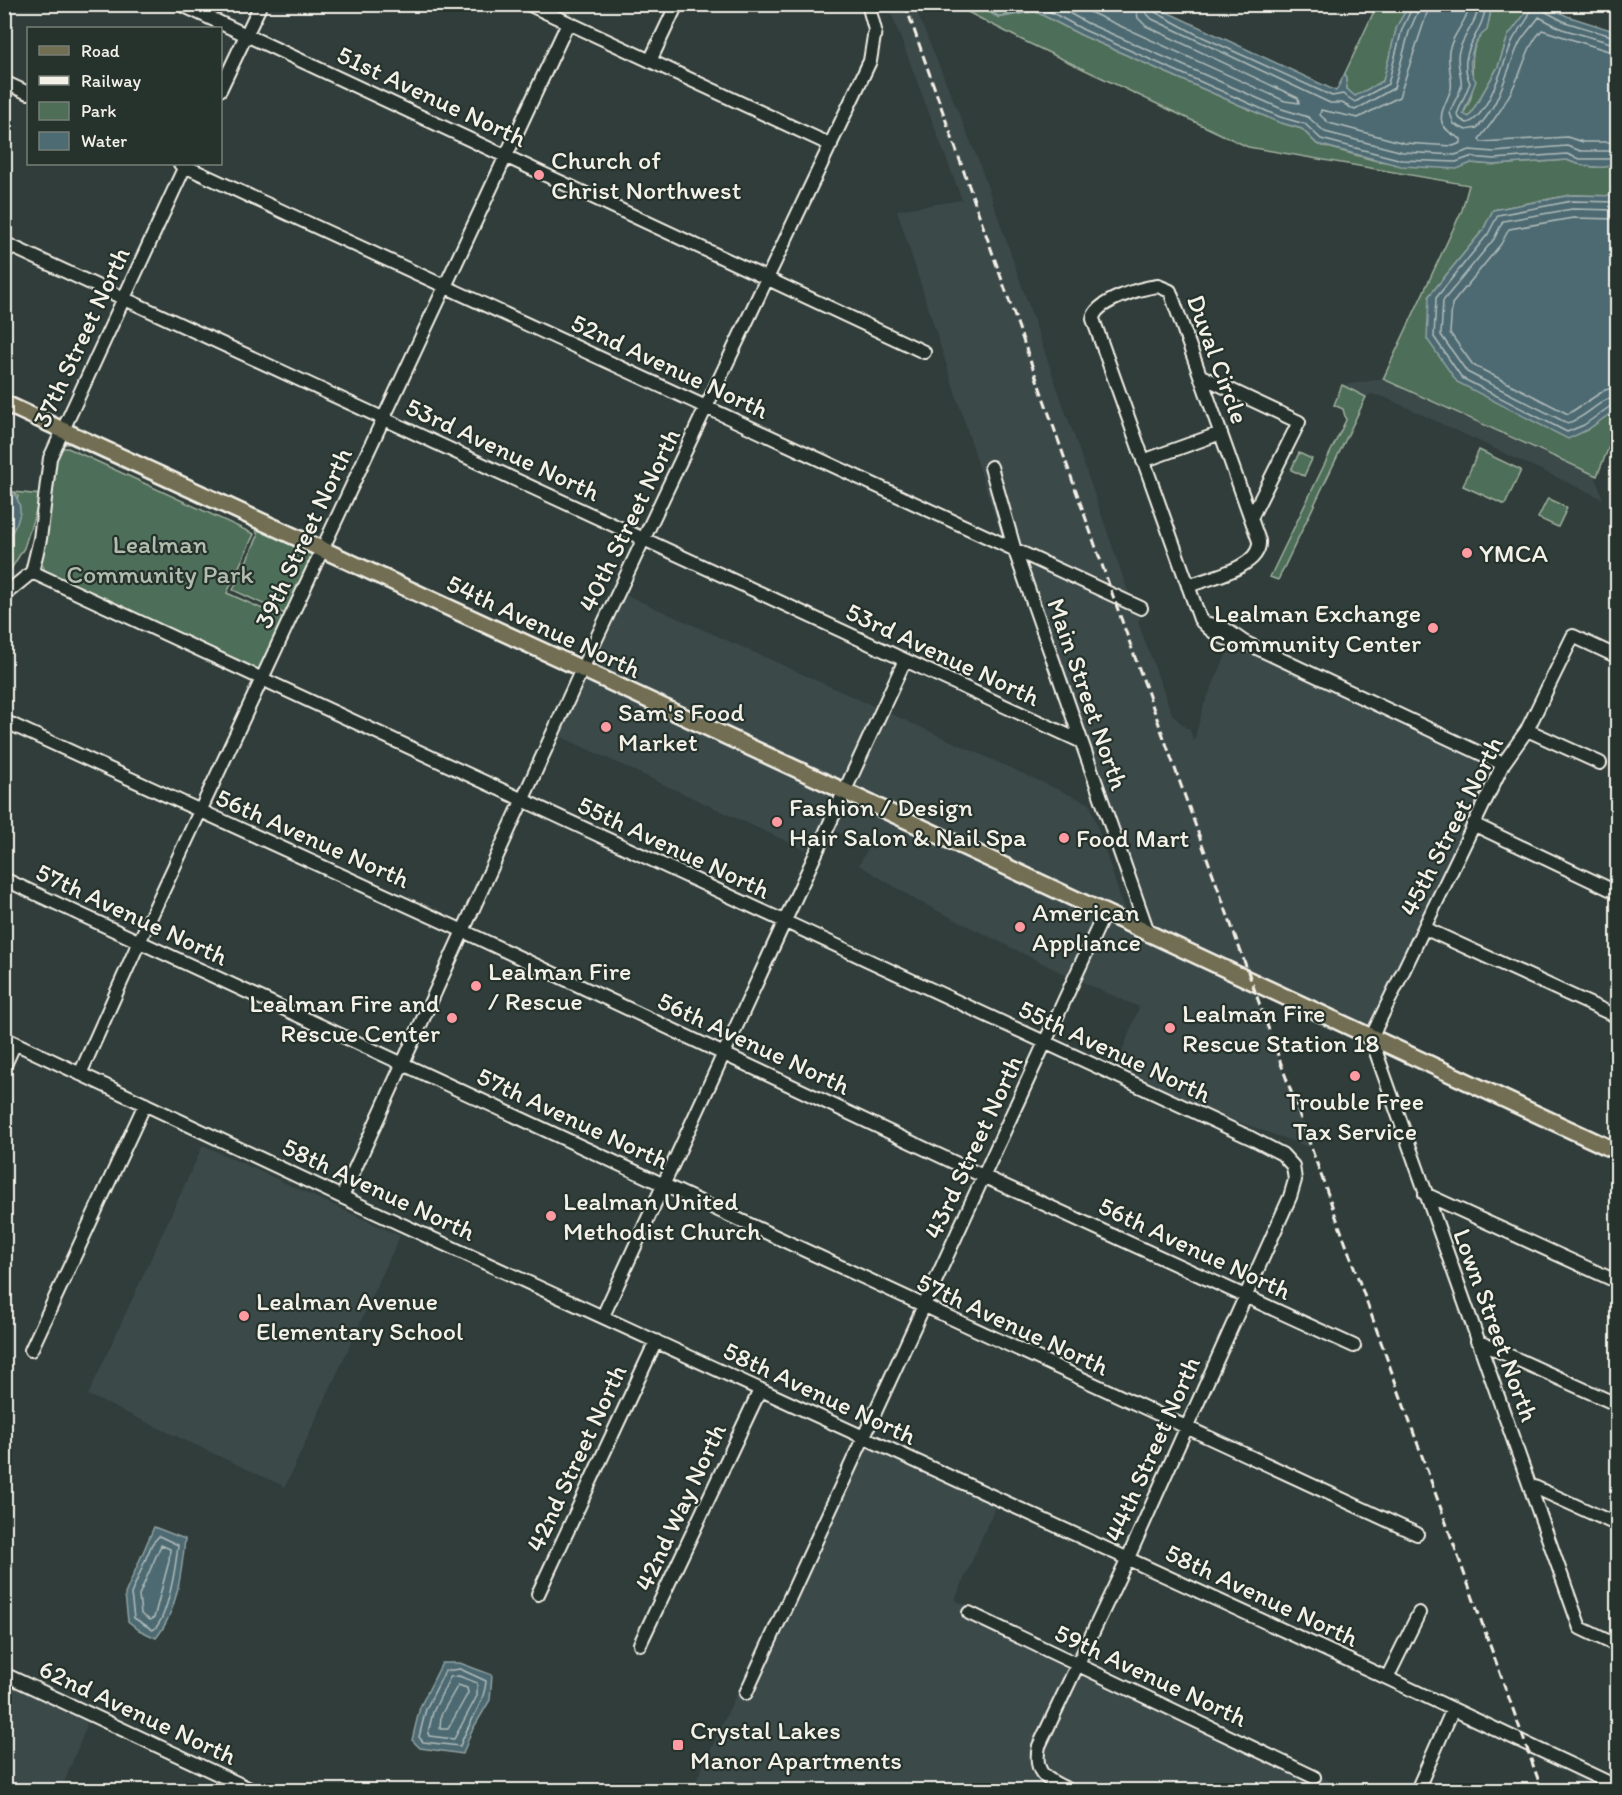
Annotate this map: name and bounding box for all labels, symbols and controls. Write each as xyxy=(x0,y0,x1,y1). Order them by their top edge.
legend xyxy=(27,27,222,165)
street label: 51st Avenue North xyxy=(332,38,532,154)
text: Road xyxy=(81,40,120,62)
text: Railway xyxy=(81,70,142,92)
text: Park xyxy=(81,100,116,122)
text: Water xyxy=(81,130,127,152)
place label: Church of Christ Northwest xyxy=(551,144,742,206)
marker: Church of Christ Northwest xyxy=(532,168,546,182)
street label: 37th Street North xyxy=(25,242,137,432)
street label: Duval Circle xyxy=(1180,290,1256,428)
street label: 52nd Avenue North xyxy=(566,306,774,426)
street label: 53rd Avenue North xyxy=(401,390,605,508)
street label: 40th Street North xyxy=(571,423,687,617)
street label: 39th Street North xyxy=(247,442,359,634)
park label: Lealman Community Park xyxy=(66,528,254,590)
place label: YMCA xyxy=(1479,537,1548,569)
marker: YMCA xyxy=(1460,546,1474,560)
street label: 54th Avenue North xyxy=(442,567,646,685)
street label: Main Street North xyxy=(1040,594,1136,794)
street label: 53rd Avenue North xyxy=(841,595,1045,713)
place label: Lealman Exchange Community Center xyxy=(1209,597,1421,659)
marker: Lealman Exchange Community Center xyxy=(1426,621,1440,635)
place label: Sam's Food Market xyxy=(618,696,744,758)
marker: Sam's Food Market xyxy=(599,720,613,734)
street label: 45th Street North xyxy=(1392,731,1510,921)
street label: 56th Avenue North xyxy=(211,781,415,895)
street label: 55th Avenue North xyxy=(573,788,775,906)
place label: Fashion / Design Hair Salon & Nail Spa xyxy=(789,791,1027,853)
marker: Fashion / Design Hair Salon & Nail Spa xyxy=(770,815,784,829)
place label: Food Mart xyxy=(1076,822,1190,854)
marker: Food Mart xyxy=(1057,831,1071,845)
street label: 57th Avenue North xyxy=(31,855,233,973)
place label: American Appliance xyxy=(1032,896,1141,958)
marker: American Appliance xyxy=(1013,920,1027,934)
place label: Lealman Fire / Rescue xyxy=(488,955,631,1017)
marker: Lealman Fire / Rescue xyxy=(469,979,483,993)
street label: 56th Avenue North xyxy=(652,984,856,1102)
place label: Lealman Fire and Rescue Center xyxy=(249,987,440,1049)
street label: 55th Avenue North xyxy=(1014,992,1216,1110)
place label: Lealman Fire Rescue Station 18 xyxy=(1182,997,1379,1059)
marker: Lealman Fire and Rescue Center xyxy=(445,1011,459,1025)
marker: Lealman Fire Rescue Station 18 xyxy=(1163,1021,1177,1035)
street label: 43rd Street North xyxy=(916,1050,1030,1244)
street label: 57th Avenue North xyxy=(472,1059,674,1177)
marker: Trouble Free Tax Service xyxy=(1348,1069,1362,1083)
place label: Trouble Free Tax Service xyxy=(1286,1085,1424,1147)
street label: 58th Avenue North xyxy=(277,1130,481,1248)
place label: Lealman United Methodist Church xyxy=(563,1185,761,1247)
street label: 56th Avenue North xyxy=(1093,1189,1297,1307)
marker: Lealman United Methodist Church xyxy=(544,1209,558,1223)
street label: Lown Street North xyxy=(1446,1224,1546,1426)
street label: 57th Avenue North xyxy=(912,1265,1114,1383)
place label: Lealman Avenue Elementary School xyxy=(256,1285,463,1347)
marker: Lealman Avenue Elementary School xyxy=(237,1309,251,1323)
street label: 58th Avenue North xyxy=(718,1334,922,1452)
street label: 44th Street North xyxy=(1097,1351,1207,1547)
street label: 42nd Street North xyxy=(519,1359,633,1557)
street label: 42nd Way North xyxy=(627,1418,733,1596)
street label: 58th Avenue North xyxy=(1160,1536,1364,1654)
street label: 59th Avenue North xyxy=(1050,1616,1252,1734)
street label: 62nd Avenue North xyxy=(34,1652,242,1772)
place label: Crystal Lakes Manor Apartments xyxy=(690,1714,902,1776)
marker: Crystal Lakes Manor Apartments xyxy=(671,1738,685,1752)

